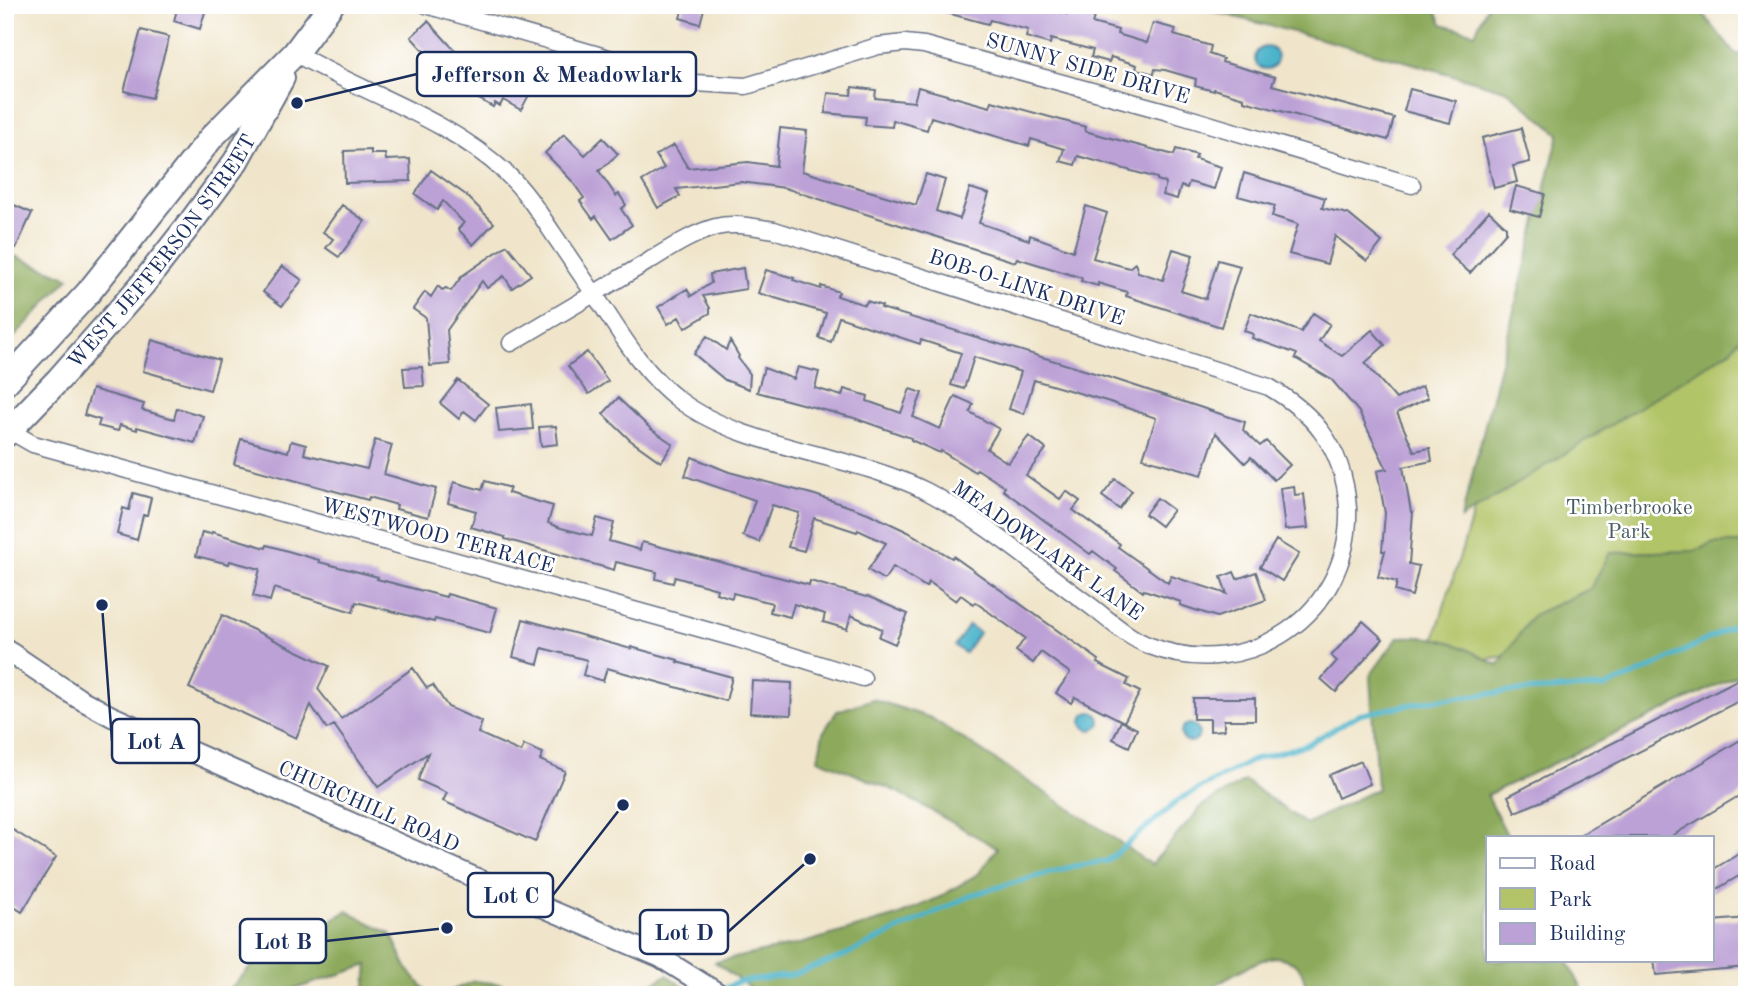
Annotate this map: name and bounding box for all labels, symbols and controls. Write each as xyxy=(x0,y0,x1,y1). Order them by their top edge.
street label: SUNNY SIDE DRIVE xyxy=(983,30,1192,109)
callout: Jefferson & Meadowlark xyxy=(417,52,696,96)
text: Jefferson & Meadowlark xyxy=(431,64,683,87)
street label: WEST JEFFERSON STREET xyxy=(64,131,261,373)
street label: BOB-O-LINK DRIVE xyxy=(926,247,1127,330)
street label: MEADOWLARK LANE xyxy=(948,477,1146,625)
street label: WESTWOOD TERRACE xyxy=(319,495,557,578)
park label: Timberbrooke Park xyxy=(1565,498,1693,543)
callout: Lot A xyxy=(112,719,199,763)
text: Lot A xyxy=(126,731,186,754)
street label: CHURCHILL ROAD xyxy=(275,758,462,857)
legend xyxy=(1486,836,1714,962)
text: Road xyxy=(1549,854,1596,875)
callout: Lot C xyxy=(468,873,553,917)
text: Lot C xyxy=(483,885,540,908)
text: Park xyxy=(1549,890,1592,911)
callout: Lot D xyxy=(640,910,728,954)
callout: Lot B xyxy=(240,919,326,963)
text: Lot D xyxy=(654,922,714,945)
text: Building xyxy=(1549,924,1626,945)
text: Lot B xyxy=(254,931,312,954)

